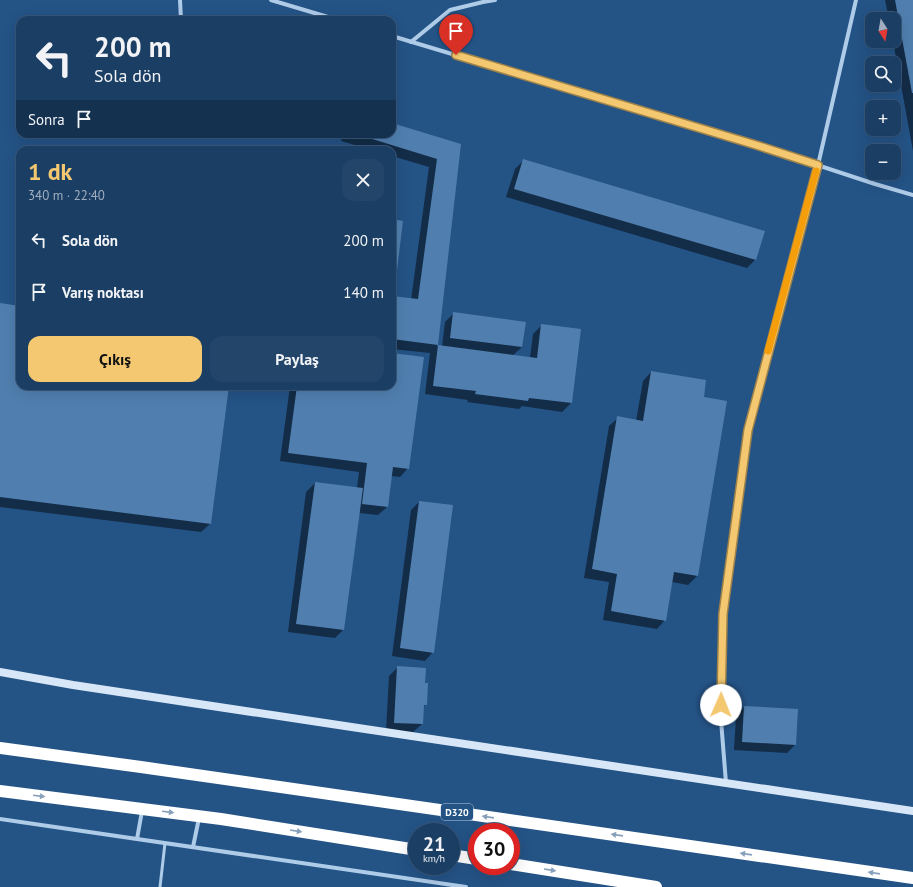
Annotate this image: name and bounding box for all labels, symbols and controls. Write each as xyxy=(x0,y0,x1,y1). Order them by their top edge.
north arrow xyxy=(865,12,901,48)
map controls xyxy=(865,12,901,180)
pin xyxy=(439,14,473,55)
icon: arrive xyxy=(445,20,467,42)
text: 200 m xyxy=(94,28,171,65)
icon: left xyxy=(28,32,80,84)
button: search xyxy=(865,56,901,92)
text: Sola dön xyxy=(94,64,161,87)
button: + xyxy=(865,100,901,136)
icon: arrive xyxy=(73,108,95,130)
text: Sonra xyxy=(28,110,65,129)
button: − xyxy=(865,144,901,180)
text: 1 dk xyxy=(28,156,72,187)
button: close xyxy=(342,159,384,201)
text: 340 m · 22:40 xyxy=(28,187,105,204)
icon: left xyxy=(28,229,50,251)
text: Sola dön xyxy=(62,231,118,250)
text: 200 m xyxy=(343,231,384,250)
icon: arrive xyxy=(28,281,50,303)
text: Varış noktası xyxy=(62,283,144,302)
text: 140 m xyxy=(343,283,384,302)
button: Çıkış xyxy=(28,336,202,382)
button: Paylaş xyxy=(210,336,384,382)
position arrow xyxy=(700,684,742,726)
one-way arrow xyxy=(33,792,45,799)
road number: D320 xyxy=(441,804,473,820)
one-way arrow xyxy=(162,809,174,815)
one-way arrow xyxy=(482,814,494,820)
speed limit sign: 30 xyxy=(468,823,520,875)
one-way arrow xyxy=(290,828,302,834)
text: 21 xyxy=(423,831,445,857)
one-way arrow xyxy=(611,832,623,838)
one-way arrow xyxy=(740,851,752,857)
text: km/h xyxy=(423,852,445,865)
one-way arrow xyxy=(543,867,556,873)
one-way arrow xyxy=(868,870,880,876)

